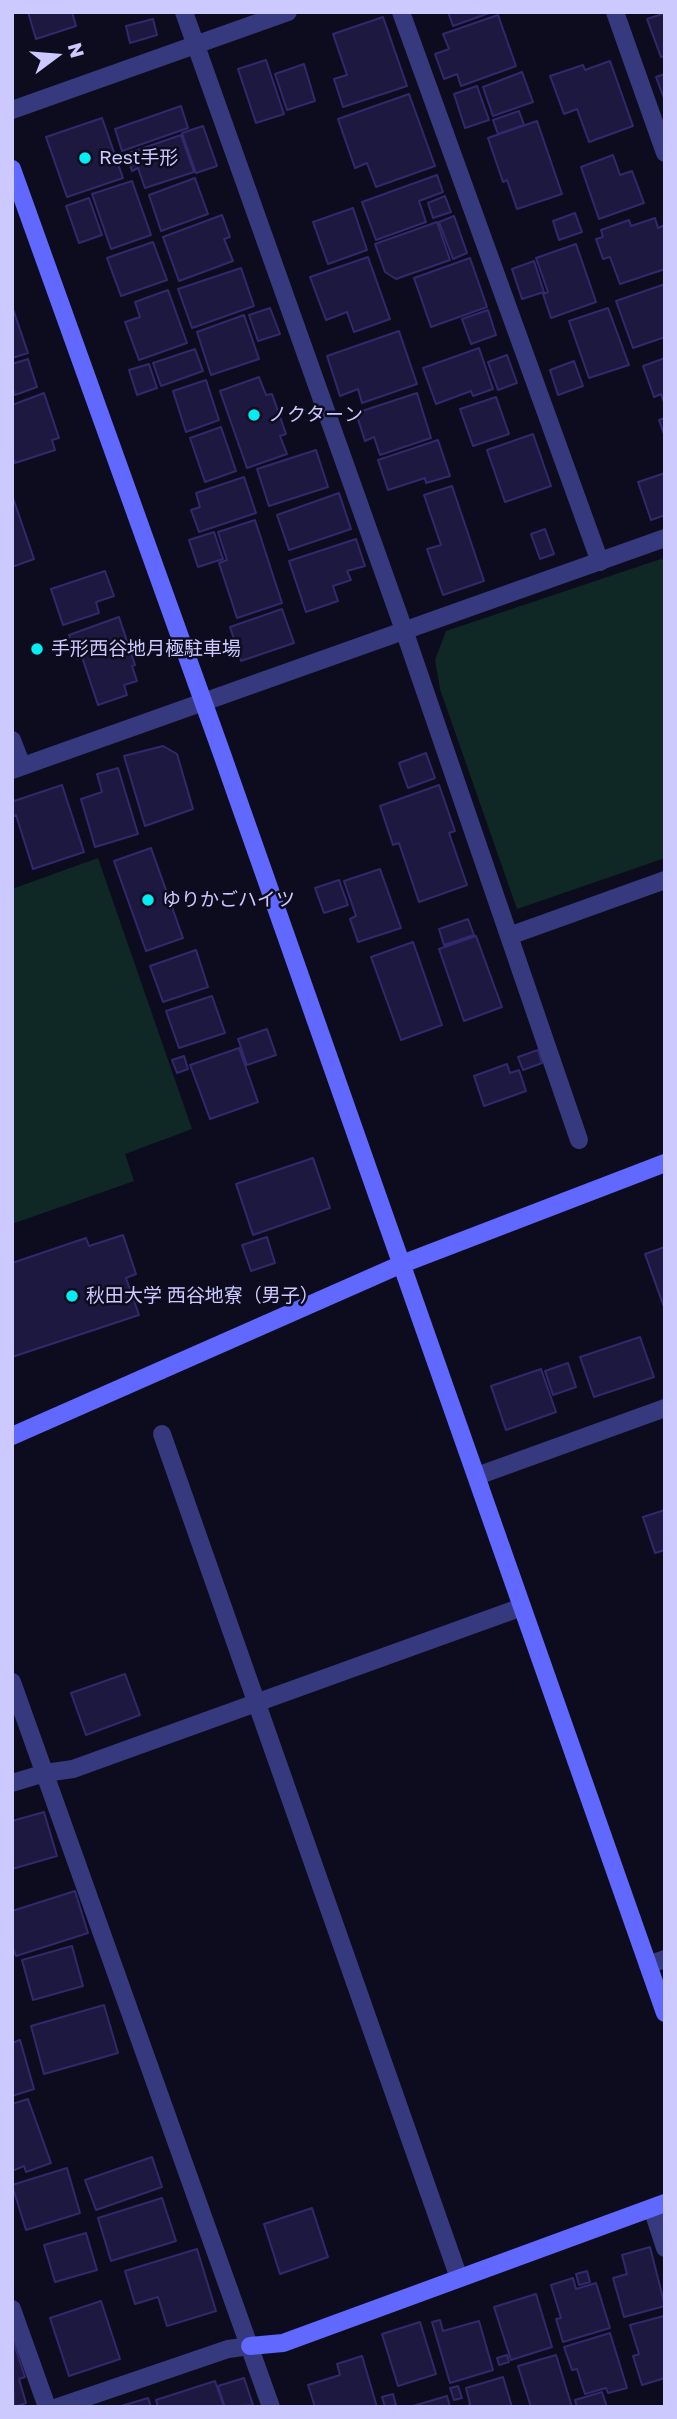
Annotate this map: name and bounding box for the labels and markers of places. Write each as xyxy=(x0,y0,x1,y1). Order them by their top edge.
place label: Rest手形 xyxy=(99,147,178,169)
marker: Rest手形 xyxy=(77,150,93,166)
place label: ノクターン xyxy=(268,404,363,426)
marker: ノクターン xyxy=(246,407,262,423)
place label: 手形西谷地月極駐車場 xyxy=(51,638,241,660)
marker: 手形西谷地月極駐車場 xyxy=(29,641,45,657)
place label: ゆりかごハイツ xyxy=(162,889,295,911)
marker: ゆりかごハイツ xyxy=(140,892,156,908)
place label: 秋田大学 西谷地寮（男子） xyxy=(86,1285,319,1307)
marker: 秋田大学 西谷地寮（男子） xyxy=(64,1288,80,1304)

